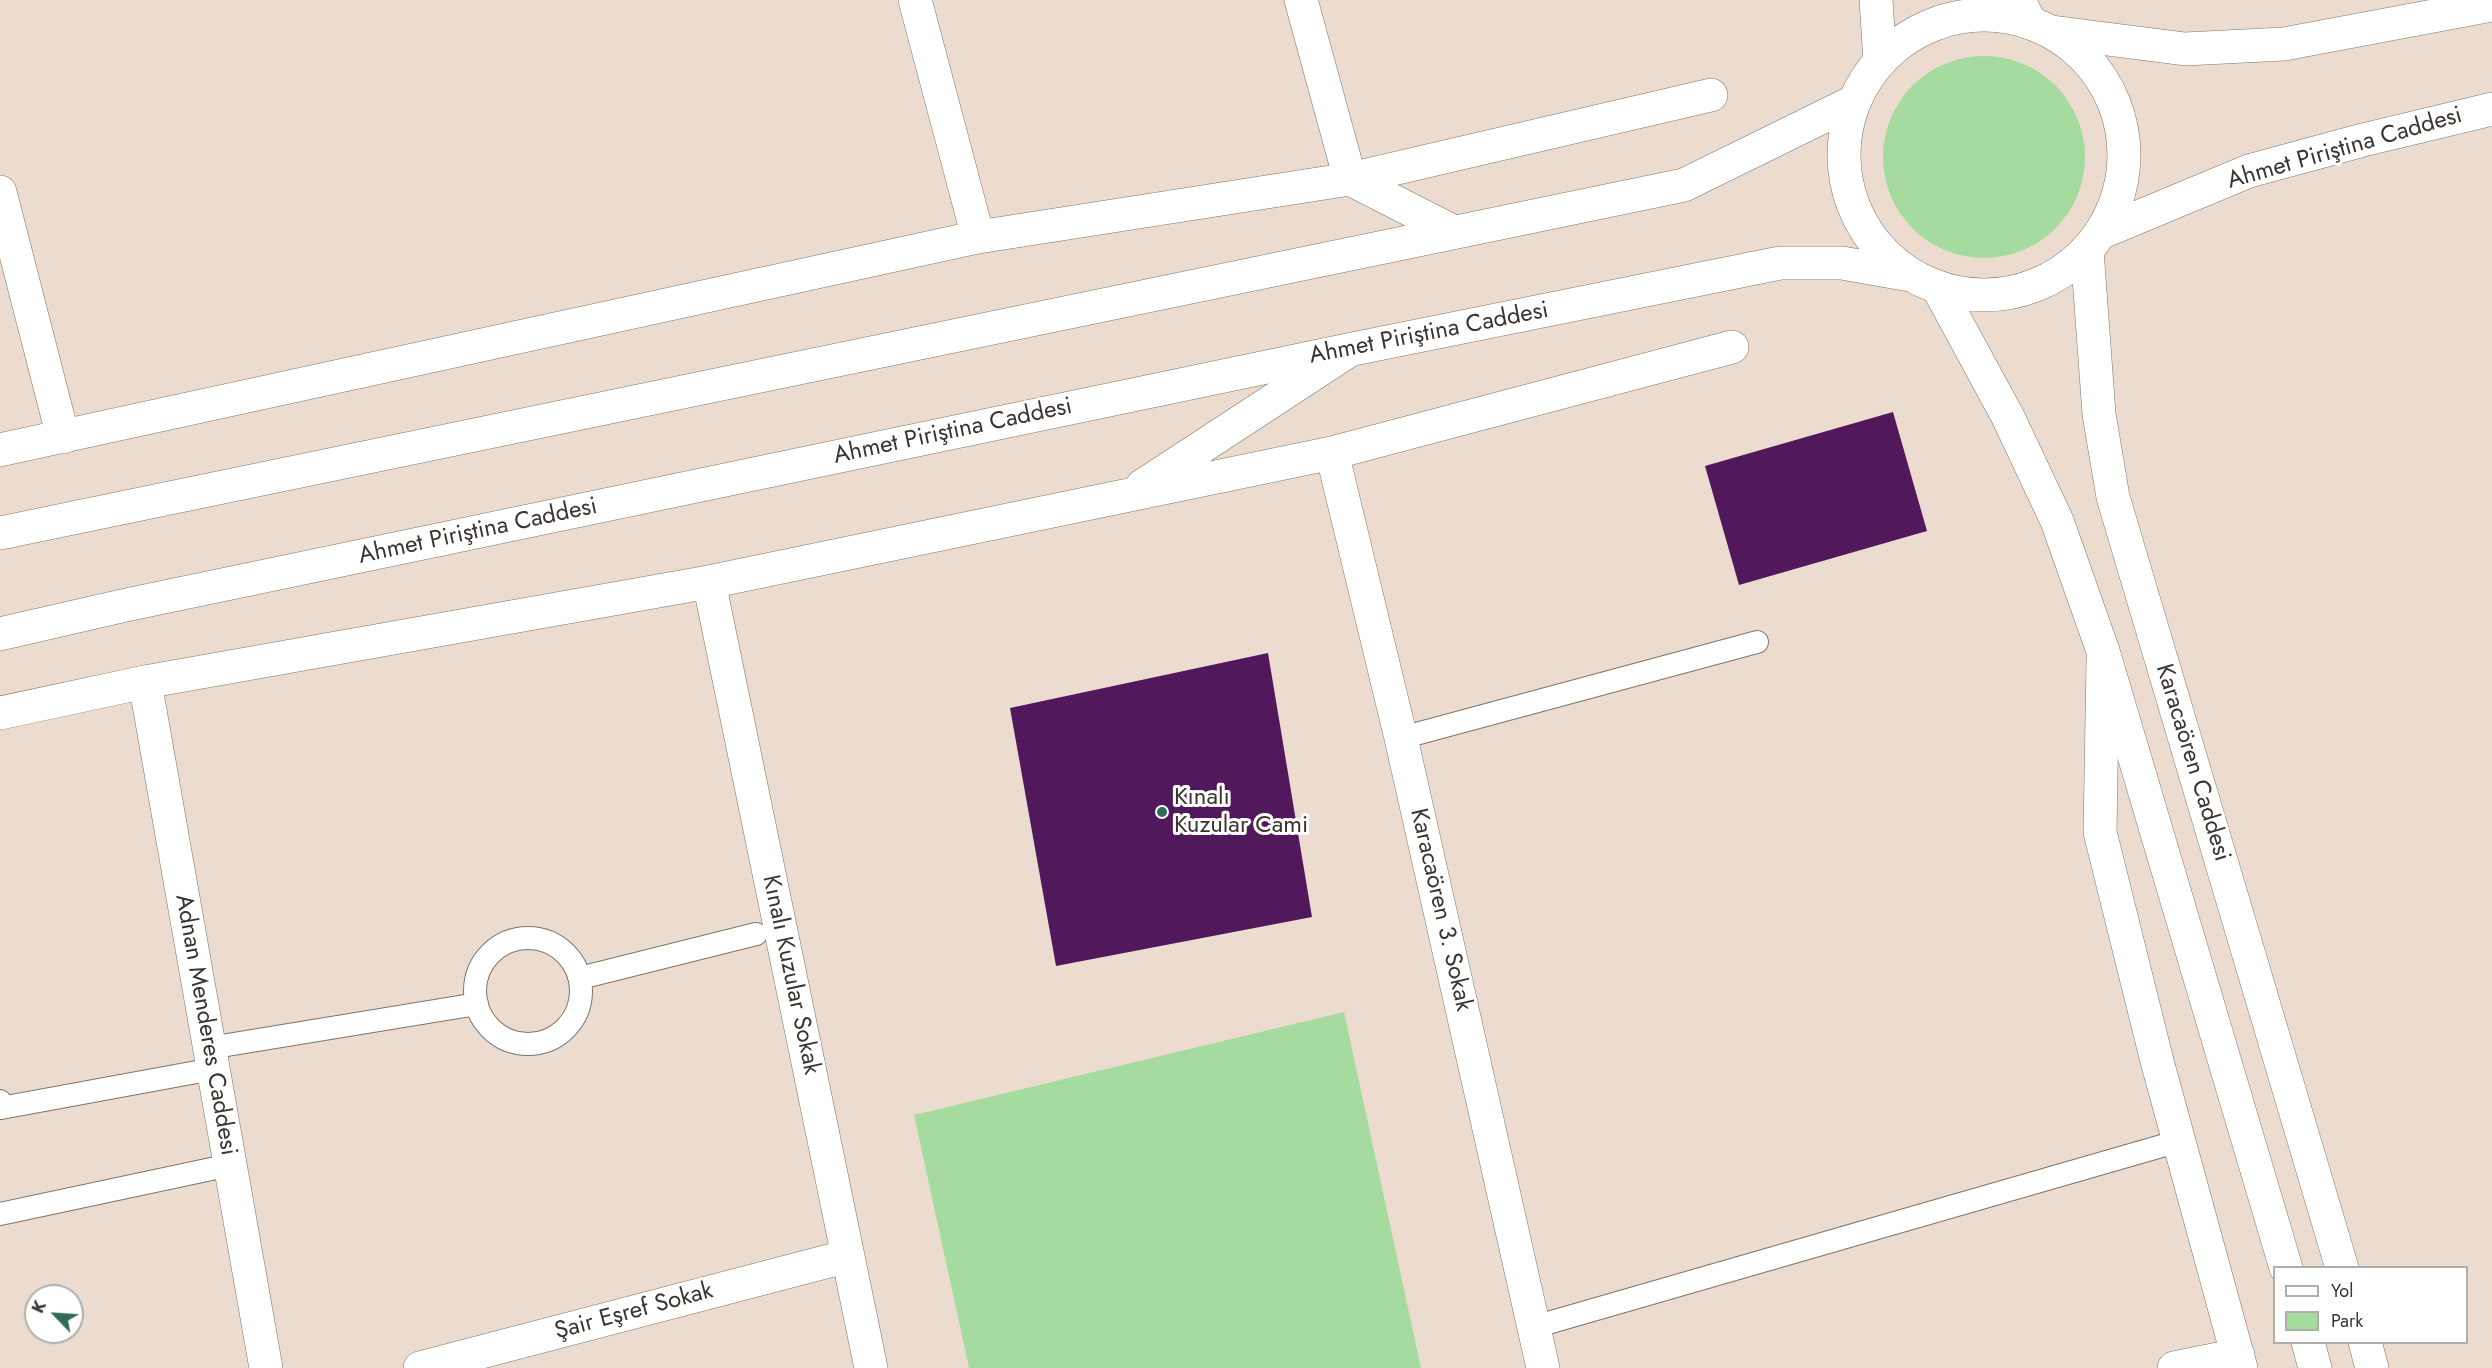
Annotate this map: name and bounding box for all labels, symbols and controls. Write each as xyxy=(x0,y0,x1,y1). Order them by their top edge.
street label: Ahmet Piriştina Caddesi xyxy=(2224,102,2466,196)
street label: Ahmet Piriştina Caddesi xyxy=(1307,297,1551,371)
street label: Ahmet Piriştina Caddesi xyxy=(831,393,1075,471)
street label: Ahmet Piriştina Caddesi xyxy=(356,493,600,571)
street label: Karacaören Caddesi xyxy=(2148,661,2236,865)
place label: Kınalı Kuzular Cami xyxy=(1174,784,1308,840)
marker: Kınalı Kuzular Cami xyxy=(1155,805,1169,819)
street label: Karacaören 3. Sokak xyxy=(1403,806,1477,1014)
street label: Kınalı Kuzular Sokak xyxy=(755,873,825,1077)
street label: Adnan Menderes Caddesi xyxy=(168,892,242,1158)
legend xyxy=(2273,1266,2468,1344)
street label: Şair Eşref Sokak xyxy=(552,1277,716,1347)
text: Yol xyxy=(2331,1278,2353,1304)
north arrow xyxy=(24,1284,84,1344)
text: K xyxy=(26,1297,52,1317)
text: Park xyxy=(2331,1308,2363,1334)

